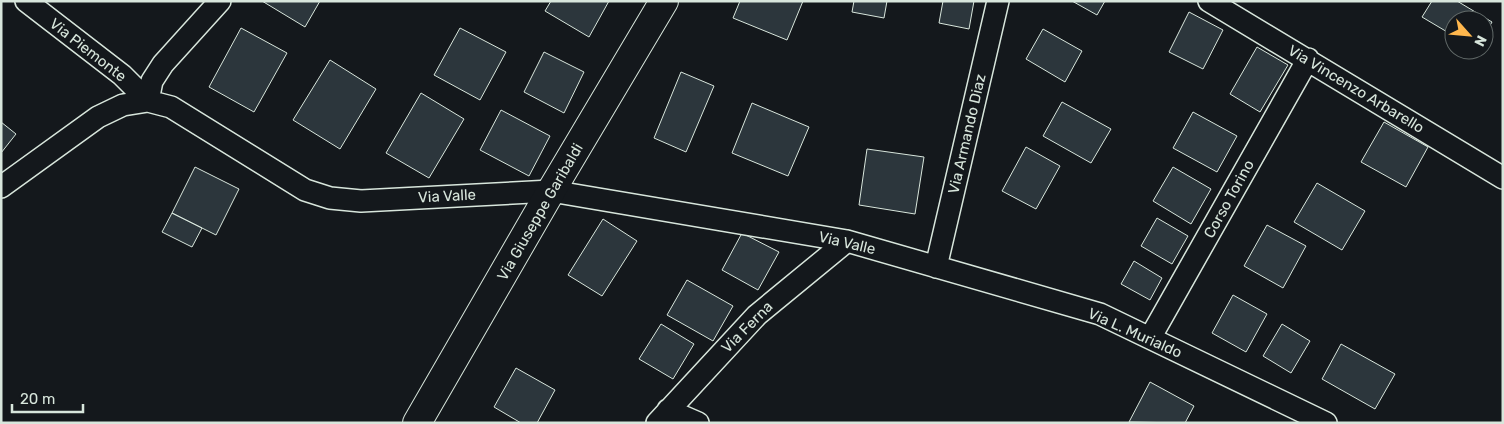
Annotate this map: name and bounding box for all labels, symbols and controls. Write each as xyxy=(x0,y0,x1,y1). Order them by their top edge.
north arrow xyxy=(1444,10,1494,60)
street label: Via Piemonte xyxy=(46,15,130,85)
text: N xyxy=(1470,32,1490,49)
street label: Via Vincenzo Arbarello xyxy=(1285,41,1427,137)
street label: Via Armando Diaz xyxy=(944,72,990,196)
street label: Via Giuseppe Garibaldi xyxy=(493,140,587,284)
street label: Corso Torino xyxy=(1200,157,1258,241)
street label: Via Valle xyxy=(418,185,476,207)
street label: Via Valle xyxy=(817,228,877,258)
street label: Via Ferna xyxy=(718,298,776,356)
street label: Via L. Murialdo xyxy=(1085,304,1185,362)
scale bar xyxy=(12,382,84,414)
text: 20 m xyxy=(20,390,55,408)

